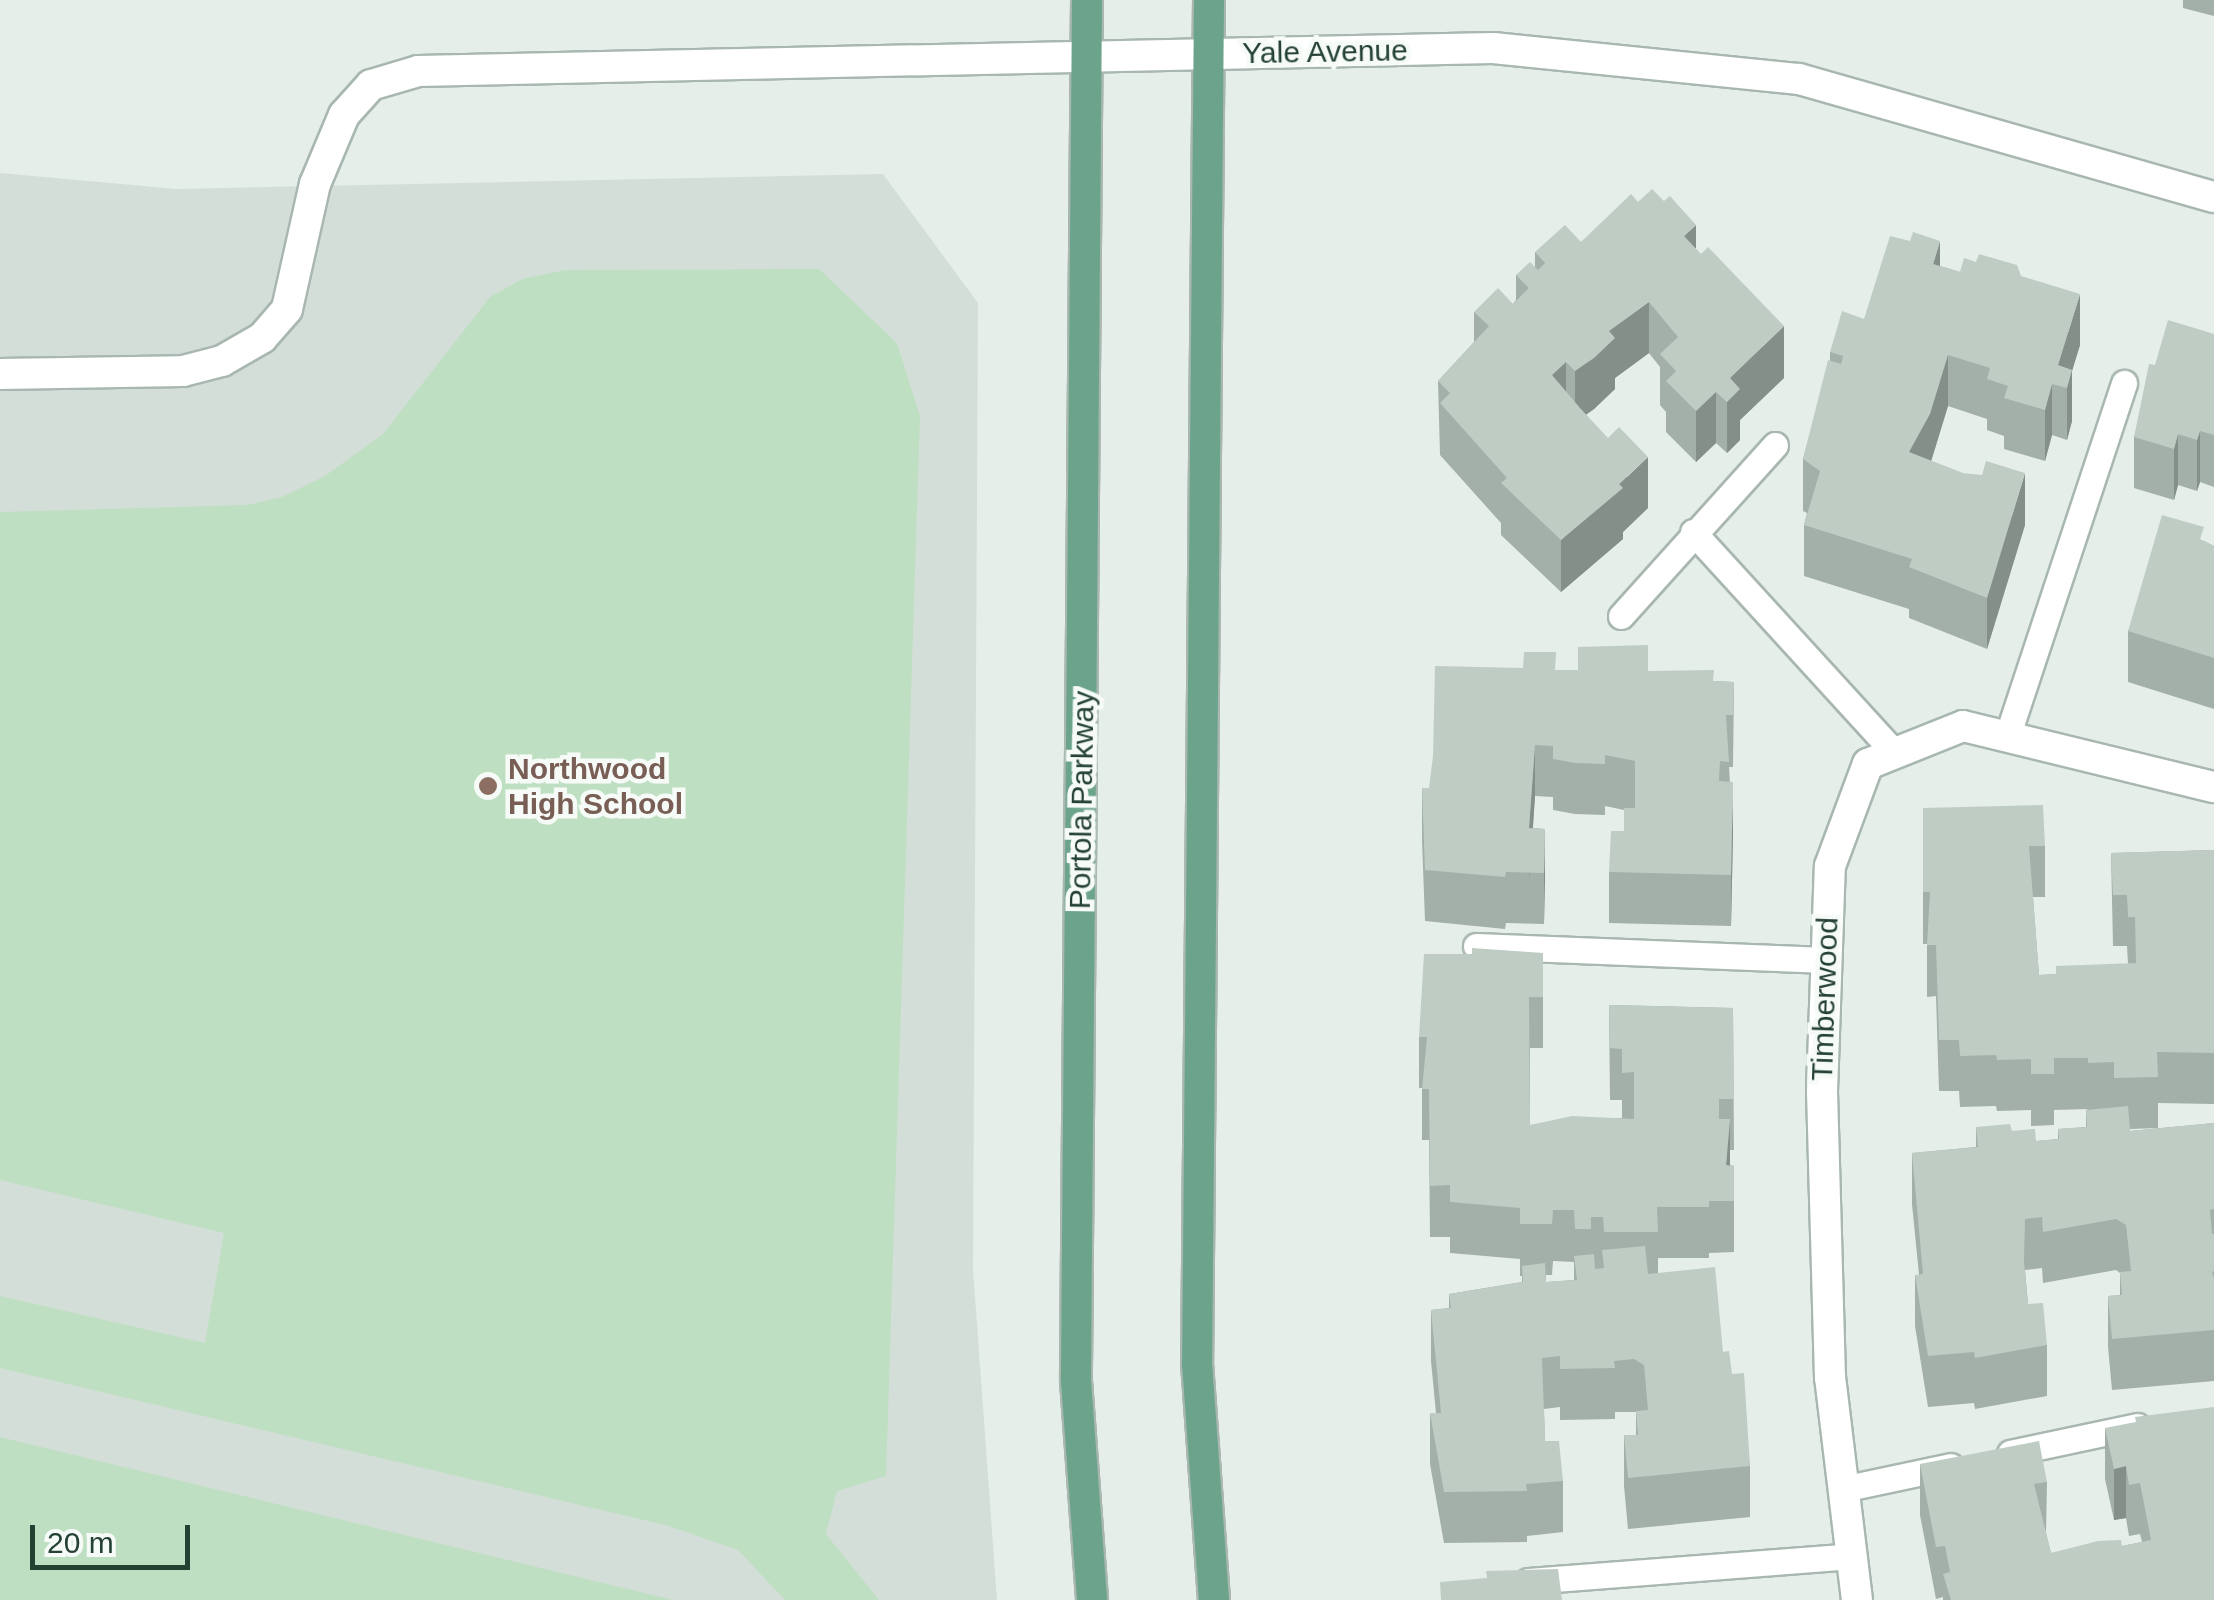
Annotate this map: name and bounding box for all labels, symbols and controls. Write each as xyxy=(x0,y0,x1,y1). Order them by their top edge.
street label: Yale Avenue xyxy=(1241,33,1409,71)
street label: Portola Parkway xyxy=(1062,690,1102,910)
place label: Northwood High School xyxy=(508,751,683,822)
marker: Northwood High School xyxy=(477,775,499,797)
street label: Timberwood xyxy=(1804,916,1846,1082)
scale bar xyxy=(35,1505,195,1567)
text: 20 m xyxy=(47,1526,114,1559)

